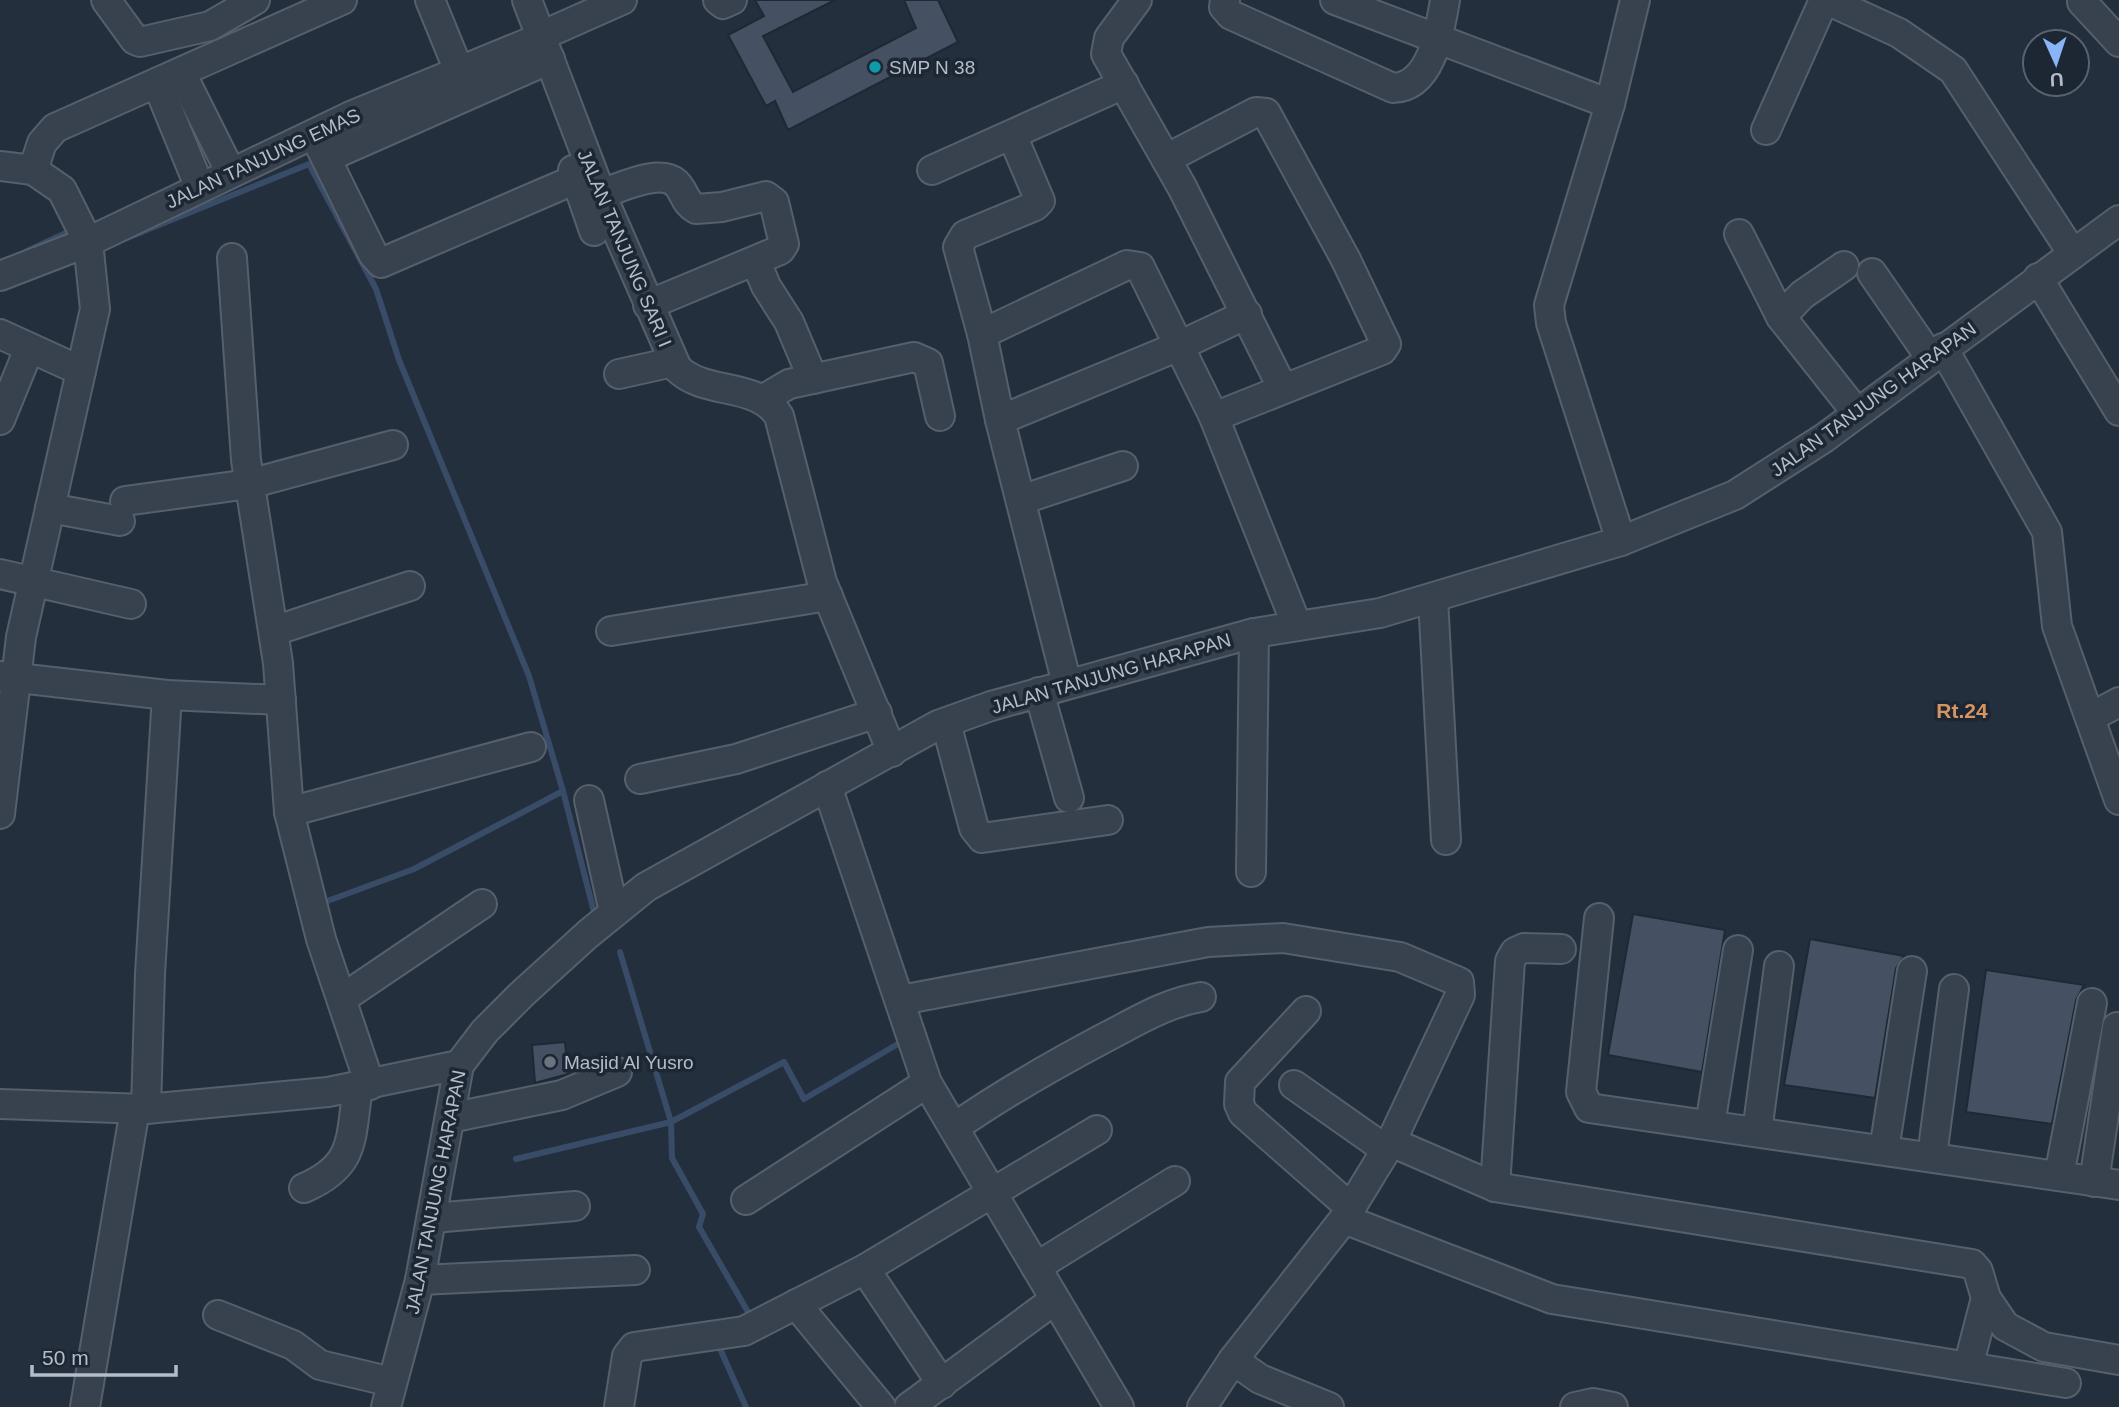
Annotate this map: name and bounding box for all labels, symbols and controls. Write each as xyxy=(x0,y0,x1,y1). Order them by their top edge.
north arrow xyxy=(2021,28,2091,98)
place label: SMP N 38 xyxy=(889,57,975,78)
marker: SMP N 38 xyxy=(867,59,883,75)
text: U xyxy=(2049,69,2064,90)
street label: JALAN TANJUNG EMAS xyxy=(163,104,363,213)
street label: JALAN TANJUNG SARI I xyxy=(573,146,676,350)
street label: JALAN TANJUNG HARAPAN xyxy=(1767,318,1980,481)
street label: JALAN TANJUNG HARAPAN xyxy=(989,629,1233,718)
district label: Rt.24 xyxy=(1936,699,1988,722)
place label: Masjid Al Yusro xyxy=(564,1052,694,1073)
marker: Masjid Al Yusro xyxy=(542,1054,558,1070)
street label: JALAN TANJUNG HARAPAN xyxy=(402,1068,469,1316)
scale bar xyxy=(32,1334,175,1378)
text: 50 m xyxy=(42,1346,89,1369)

